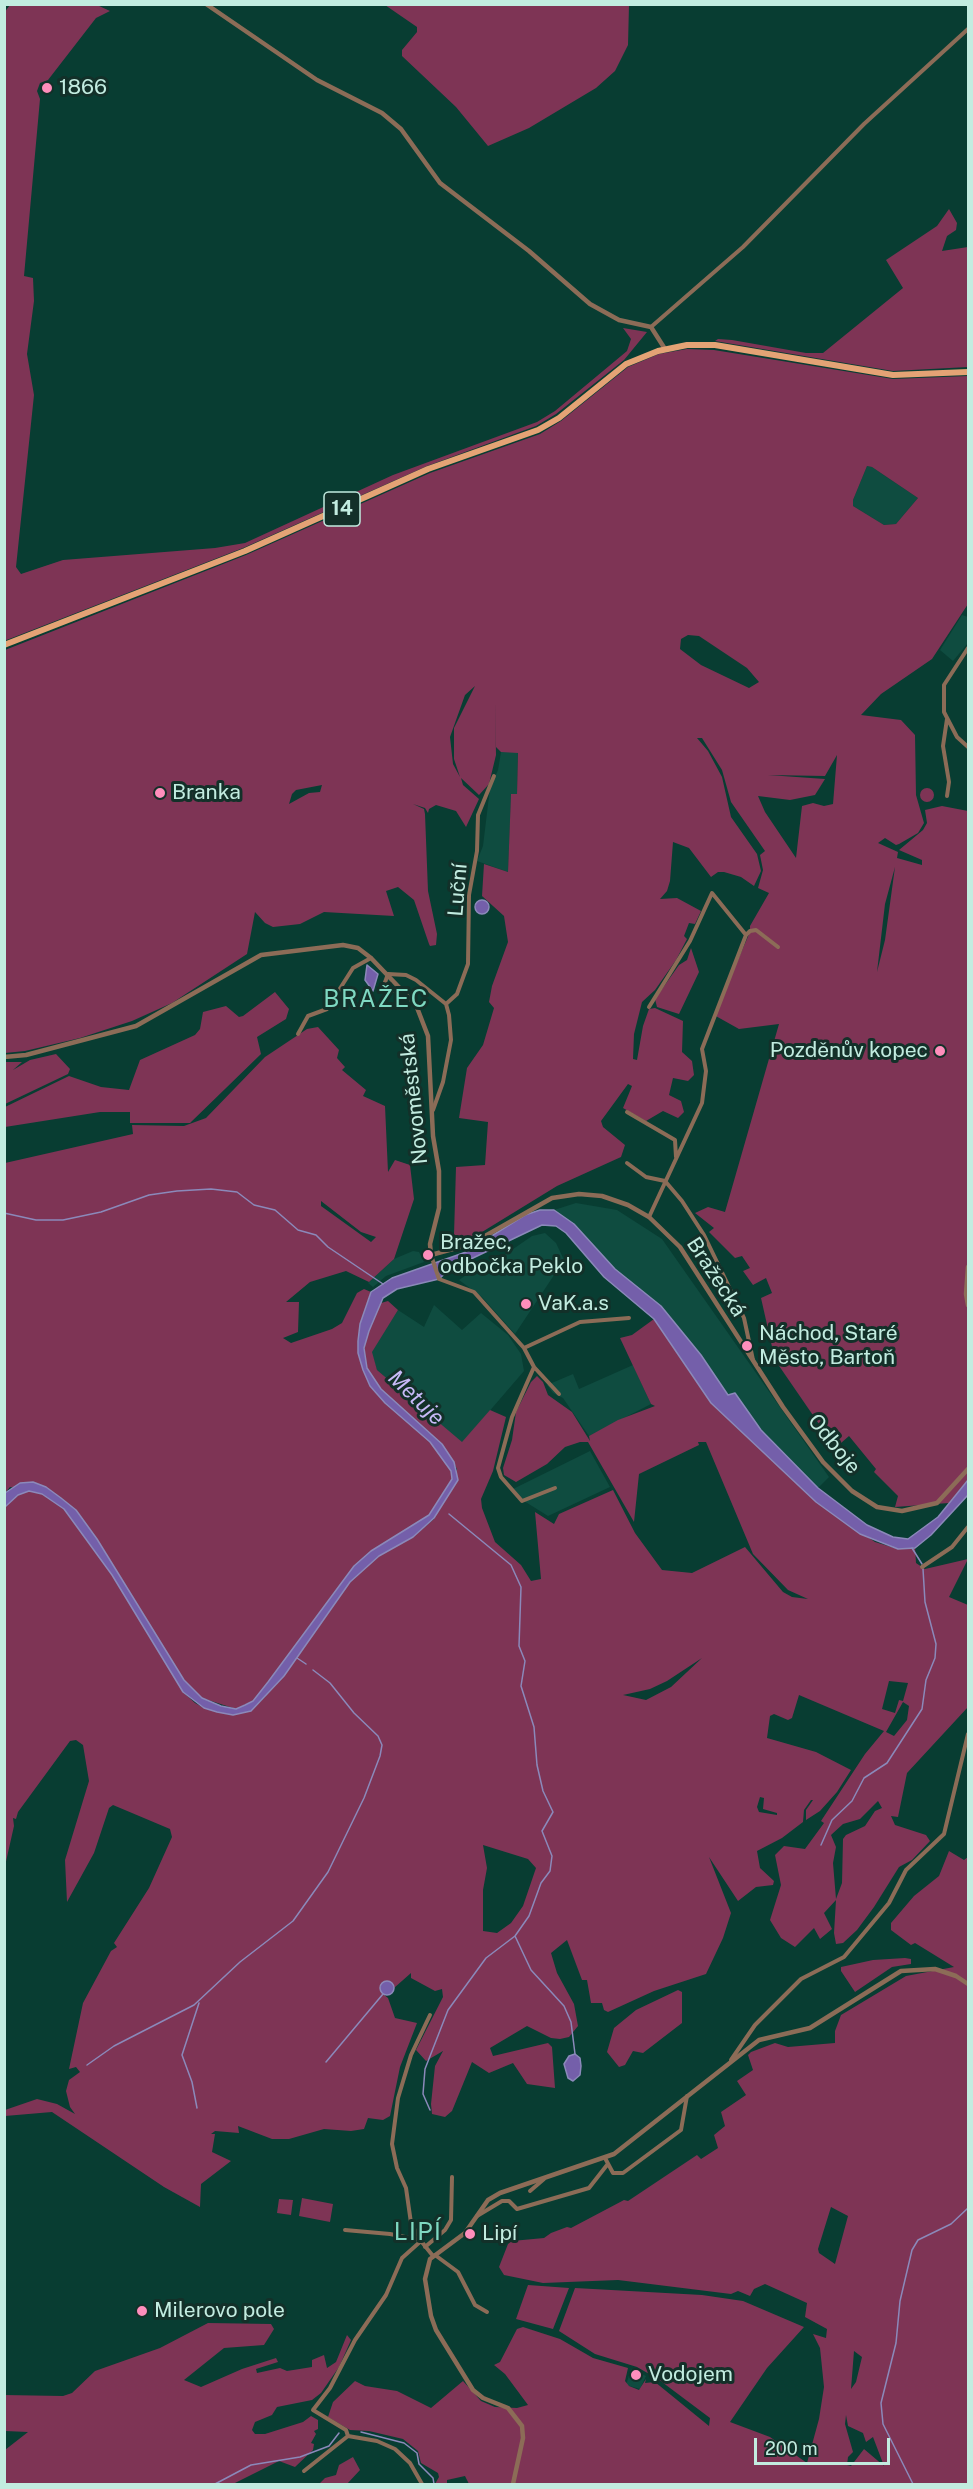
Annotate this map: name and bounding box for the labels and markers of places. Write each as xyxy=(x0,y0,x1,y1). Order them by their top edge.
place label: 1866 xyxy=(59,75,107,101)
marker: 1866 xyxy=(40,81,54,95)
place label: Branka xyxy=(172,780,241,806)
marker: Branka xyxy=(153,786,167,800)
place label: Pozděnův kopec xyxy=(770,1038,928,1064)
marker: Pozděnův kopec xyxy=(933,1044,947,1058)
place label: Bražec, odbočka Peklo xyxy=(440,1230,583,1280)
marker: Bražec, odbočka Peklo xyxy=(421,1248,435,1262)
place label: VaK.a.s xyxy=(538,1291,609,1317)
marker: VaK.a.s xyxy=(519,1297,533,1311)
place label: Náchod, Staré Město, Bartoň xyxy=(759,1321,898,1371)
marker: Náchod, Staré Město, Bartoň xyxy=(740,1339,754,1353)
place label: Lipí xyxy=(482,2221,517,2247)
marker: Lipí xyxy=(463,2227,477,2241)
place label: Milerovo pole xyxy=(154,2298,285,2324)
marker: Milerovo pole xyxy=(135,2304,149,2318)
place label: Vodojem xyxy=(648,2362,733,2388)
marker: Vodojem xyxy=(629,2368,643,2382)

